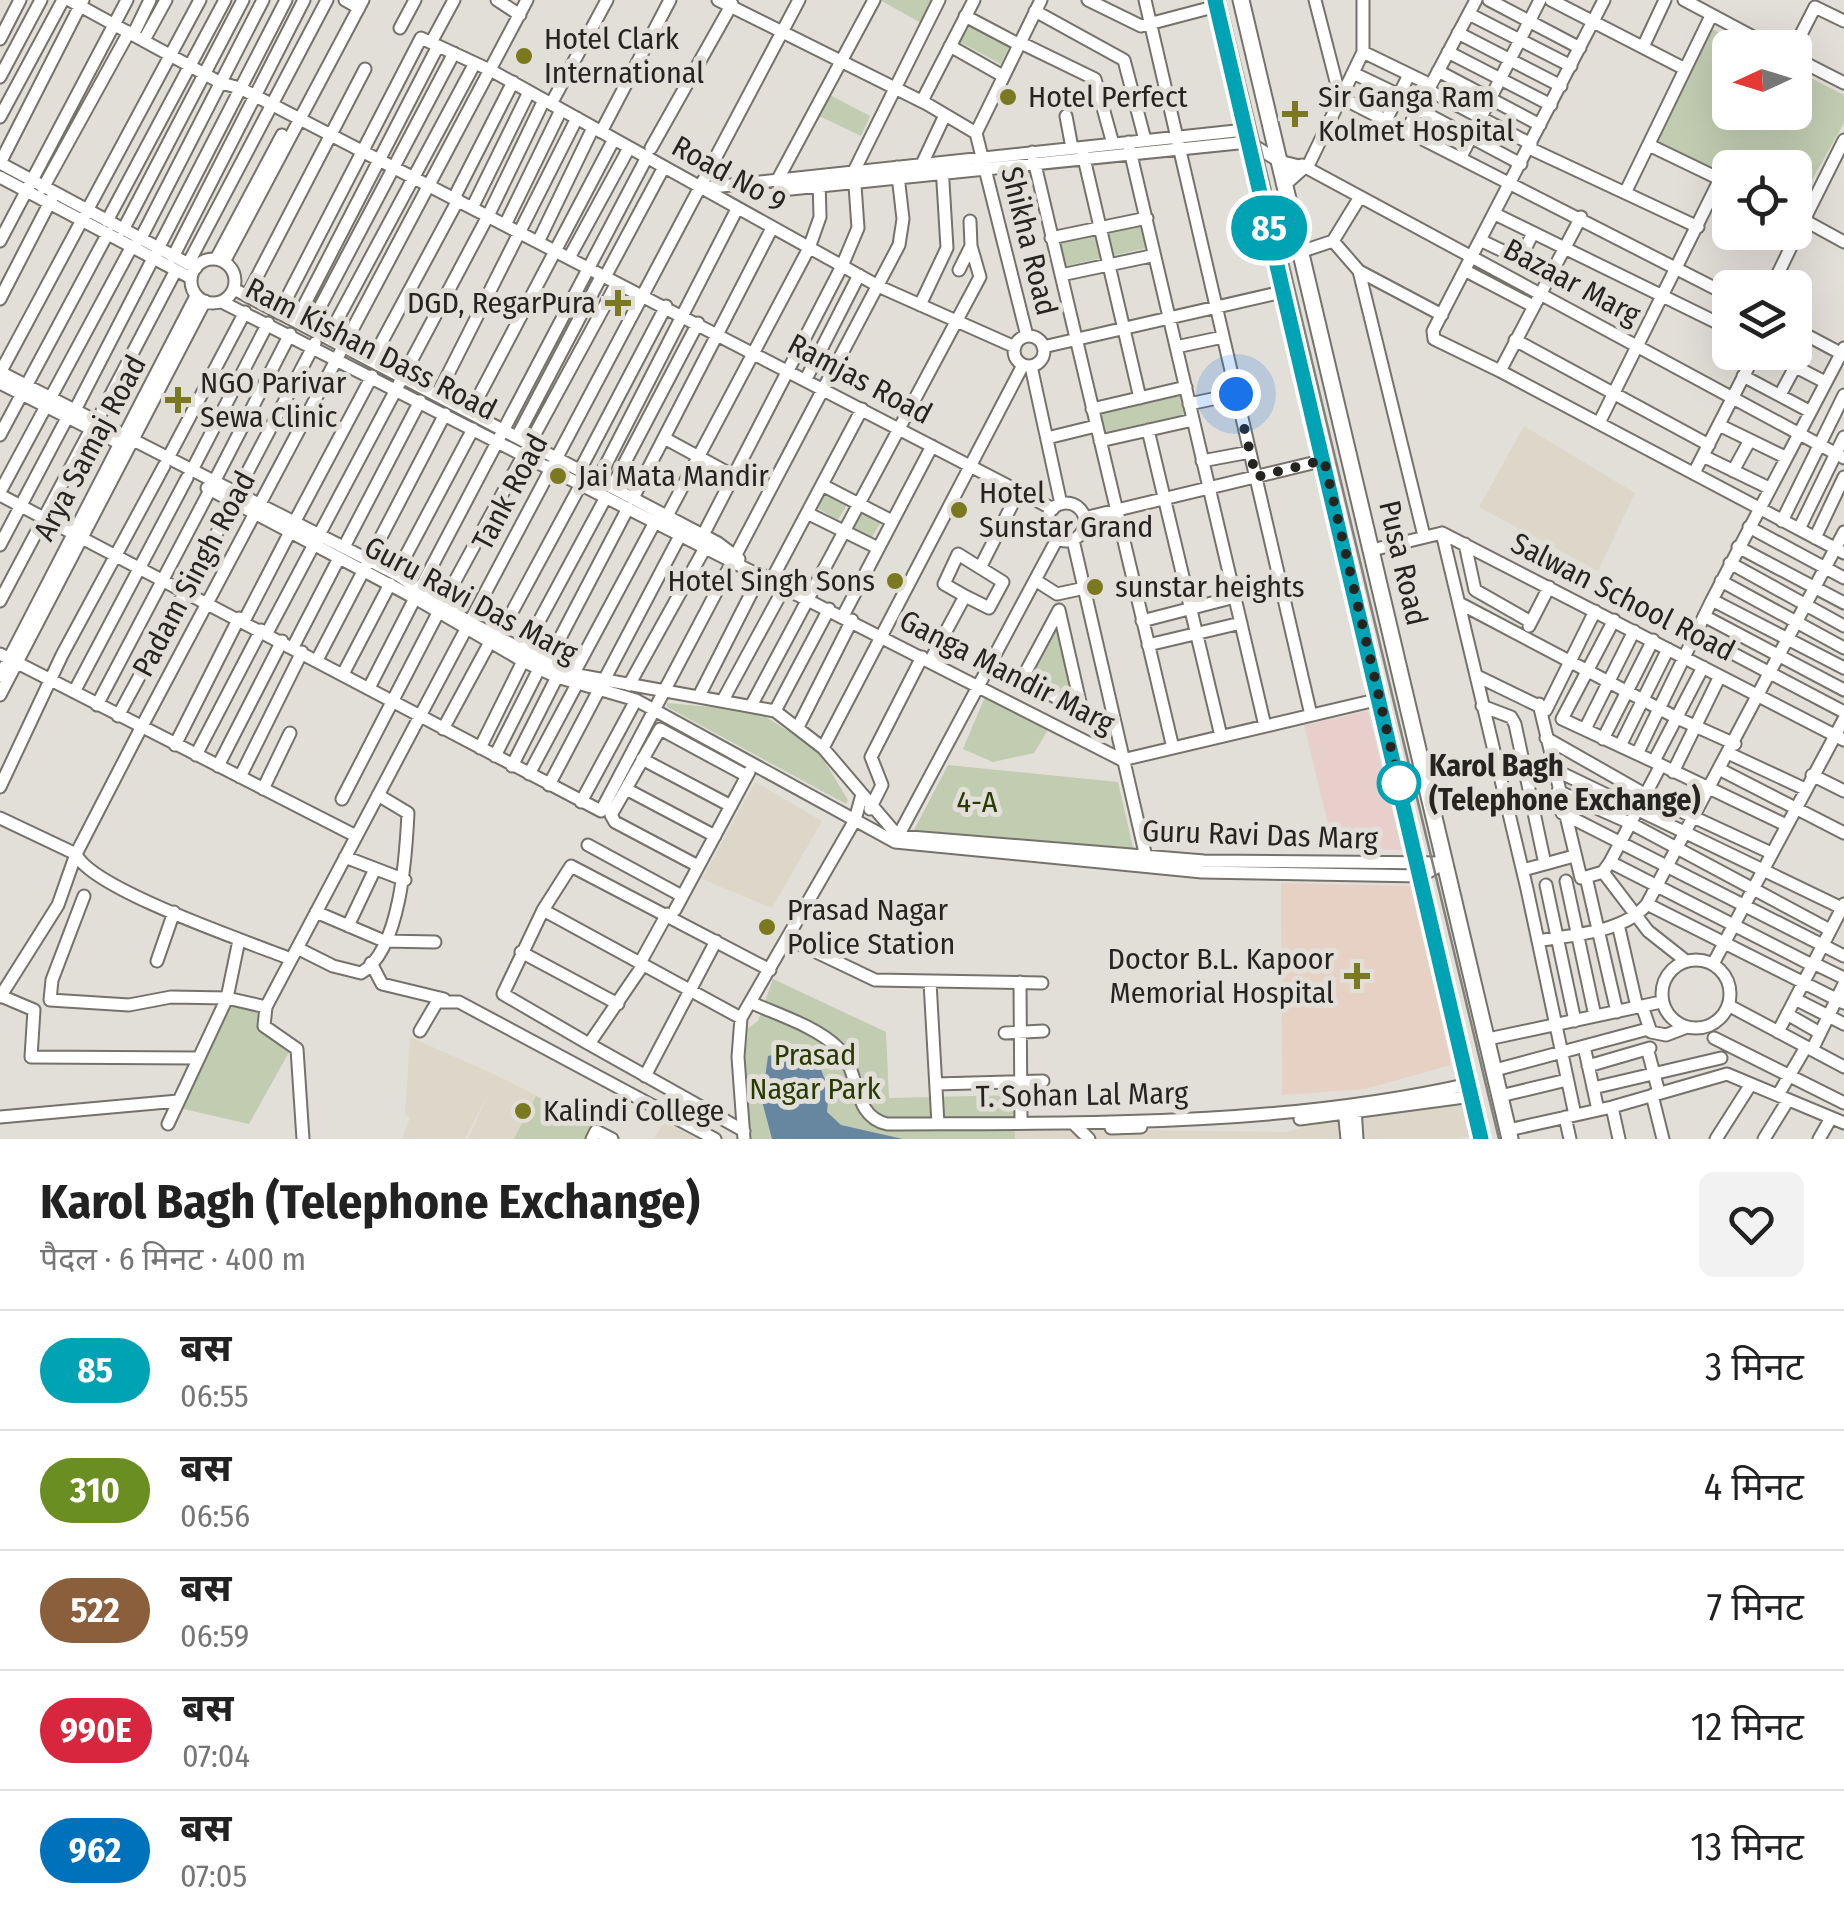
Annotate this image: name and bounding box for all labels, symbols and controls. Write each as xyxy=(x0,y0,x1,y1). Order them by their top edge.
place label: Hotel Clark International xyxy=(544,21,704,91)
north arrow xyxy=(1712,30,1812,130)
map controls xyxy=(1712,30,1812,370)
marker: Hotel Clark International xyxy=(513,45,535,67)
place label: Hotel Perfect xyxy=(1028,79,1188,115)
place label: Sir Ganga Ram Kolmet Hospital xyxy=(1318,79,1514,149)
marker: Hotel Perfect xyxy=(997,86,1019,108)
marker: Sir Ganga Ram Kolmet Hospital xyxy=(1282,101,1308,127)
street label: Road No 9 xyxy=(666,128,792,220)
button: locate xyxy=(1712,150,1812,250)
street label: Shikha Road xyxy=(993,163,1065,319)
line badge: 85 xyxy=(1224,196,1314,260)
text: 85 xyxy=(1251,207,1287,249)
street label: Bazaar Marg xyxy=(1498,231,1647,333)
street label: Ram Kishan Dass Road xyxy=(240,270,502,428)
button: layers xyxy=(1712,270,1812,370)
place label: DGD, RegarPura xyxy=(407,285,596,321)
marker: DGD, RegarPura xyxy=(605,290,631,316)
street label: Ramjas Road xyxy=(782,326,938,432)
street label: Arya Samaj Road xyxy=(26,349,154,547)
place label: NGO Parivar Sewa Clinic xyxy=(200,365,347,435)
your location xyxy=(1211,369,1261,419)
marker: NGO Parivar Sewa Clinic xyxy=(165,387,191,413)
street label: Tank Road xyxy=(465,428,555,556)
place label: Jai Mata Mandir xyxy=(578,458,769,494)
street label: Padam Singh Road xyxy=(125,465,263,683)
marker: Jai Mata Mandir xyxy=(547,465,569,487)
place label: Hotel Sunstar Grand xyxy=(979,475,1153,545)
street label: Pusa Road xyxy=(1371,497,1435,629)
marker: Hotel Sunstar Grand xyxy=(948,499,970,521)
street label: Salwan School Road xyxy=(1505,525,1741,669)
street label: Guru Ravi Das Marg xyxy=(358,529,584,672)
place label: Hotel Singh Sons xyxy=(667,563,875,599)
place label: sunstar heights xyxy=(1115,569,1305,605)
marker: Hotel Singh Sons xyxy=(884,570,906,592)
marker: sunstar heights xyxy=(1084,576,1106,598)
street label: Ganga Mandir Marg xyxy=(894,602,1121,742)
place label: Karol Bagh (Telephone Exchange) xyxy=(1429,748,1701,818)
marker: Karol Bagh (Telephone Exchange) xyxy=(1378,762,1420,804)
park label: 4-A xyxy=(956,784,998,820)
street label: Guru Ravi Das Marg xyxy=(1141,813,1379,857)
place label: Prasad Nagar Police Station xyxy=(787,892,955,962)
marker: Prasad Nagar Police Station xyxy=(756,916,778,938)
place label: Doctor B.L. Kapoor Memorial Hospital xyxy=(1107,941,1335,1011)
marker: Doctor B.L. Kapoor Memorial Hospital xyxy=(1344,963,1370,989)
park label: Prasad Nagar Park xyxy=(749,1037,881,1107)
street label: T. Sohan Lal Marg xyxy=(976,1075,1189,1115)
place label: Kalindi College xyxy=(543,1093,724,1129)
marker: Kalindi College xyxy=(512,1100,534,1122)
button: heart xyxy=(1699,1172,1804,1277)
text: Karol Bagh (Telephone Exchange) xyxy=(40,1173,700,1231)
text: पैदल · 6 मिनट · 400 m xyxy=(40,1240,306,1278)
text: बस xyxy=(180,1325,232,1371)
text: 3 मिनट xyxy=(1705,1344,1804,1390)
text: 85 xyxy=(77,1349,113,1391)
text: 06:55 xyxy=(180,1377,249,1415)
text: बस xyxy=(180,1445,232,1491)
text: 4 मिनट xyxy=(1704,1464,1804,1510)
text: 310 xyxy=(70,1469,120,1511)
text: 06:56 xyxy=(180,1497,250,1535)
text: बस xyxy=(180,1565,232,1611)
text: 7 मिनट xyxy=(1707,1584,1804,1630)
text: 522 xyxy=(70,1589,120,1631)
text: 06:59 xyxy=(180,1617,249,1655)
text: बस xyxy=(182,1685,233,1731)
text: 12 मिनट xyxy=(1691,1704,1804,1750)
text: 990E xyxy=(60,1709,132,1751)
text: 07:04 xyxy=(182,1737,250,1775)
text: बस xyxy=(180,1805,232,1851)
text: 13 मिनट xyxy=(1690,1824,1804,1870)
text: 962 xyxy=(69,1829,121,1871)
text: 07:05 xyxy=(180,1857,247,1895)

